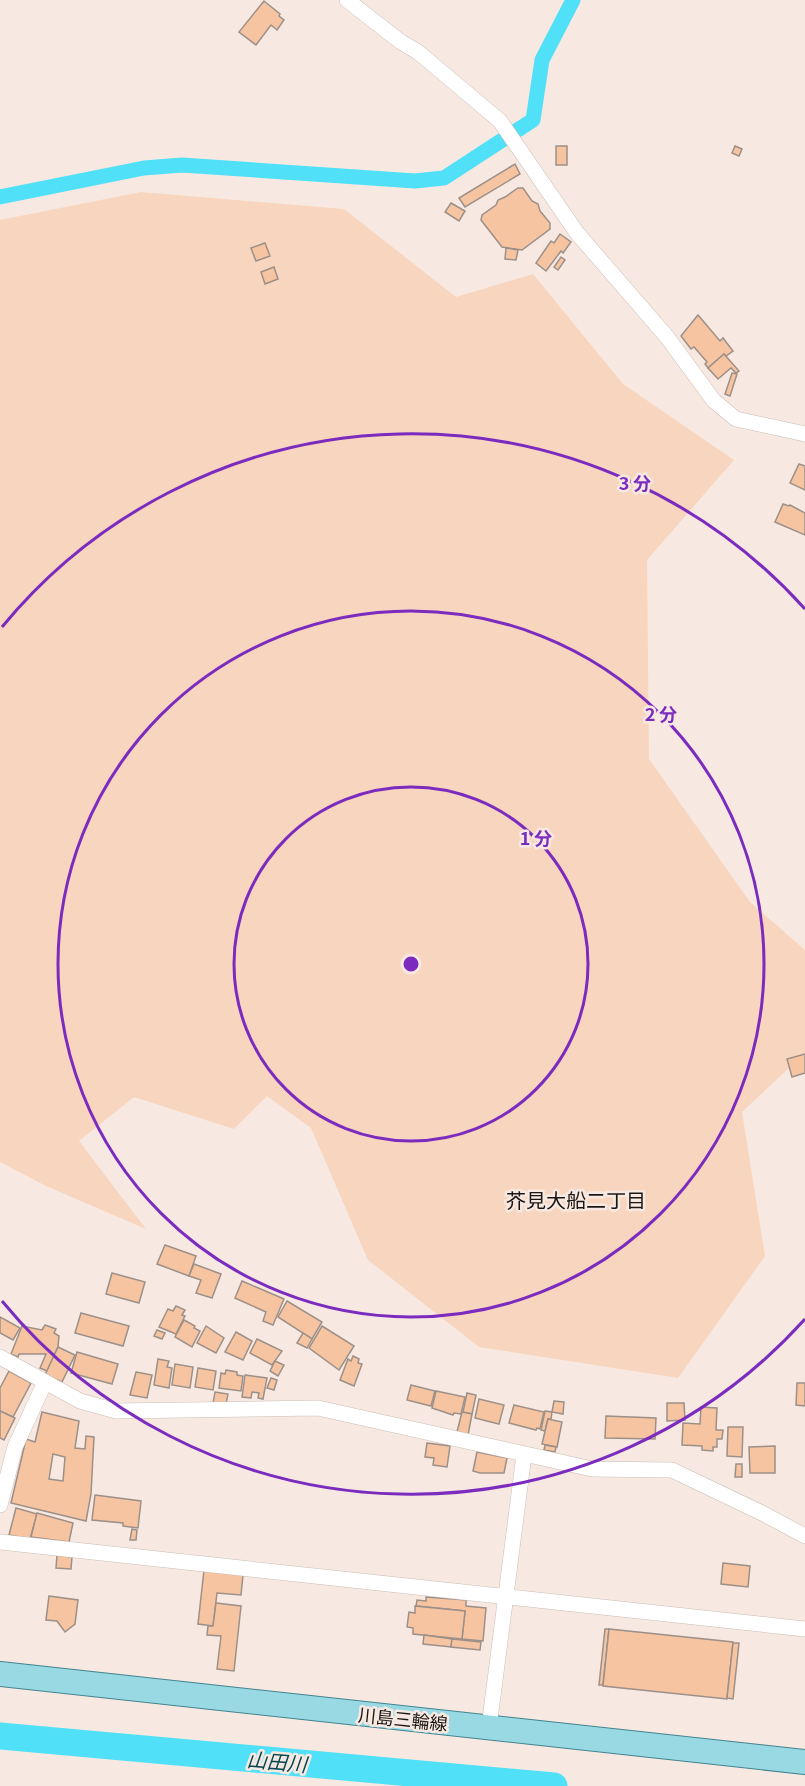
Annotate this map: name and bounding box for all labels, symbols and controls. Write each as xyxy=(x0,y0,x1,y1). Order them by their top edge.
text: 3 分 xyxy=(619,469,651,495)
text: 2 分 xyxy=(645,700,677,726)
text: 1 分 xyxy=(520,824,552,850)
centre of rings xyxy=(401,954,421,974)
district label: 芥見大船二丁目 xyxy=(506,1185,646,1214)
street label: 川島三輪線 xyxy=(357,1700,449,1736)
water label: 山田川 xyxy=(246,1744,310,1778)

